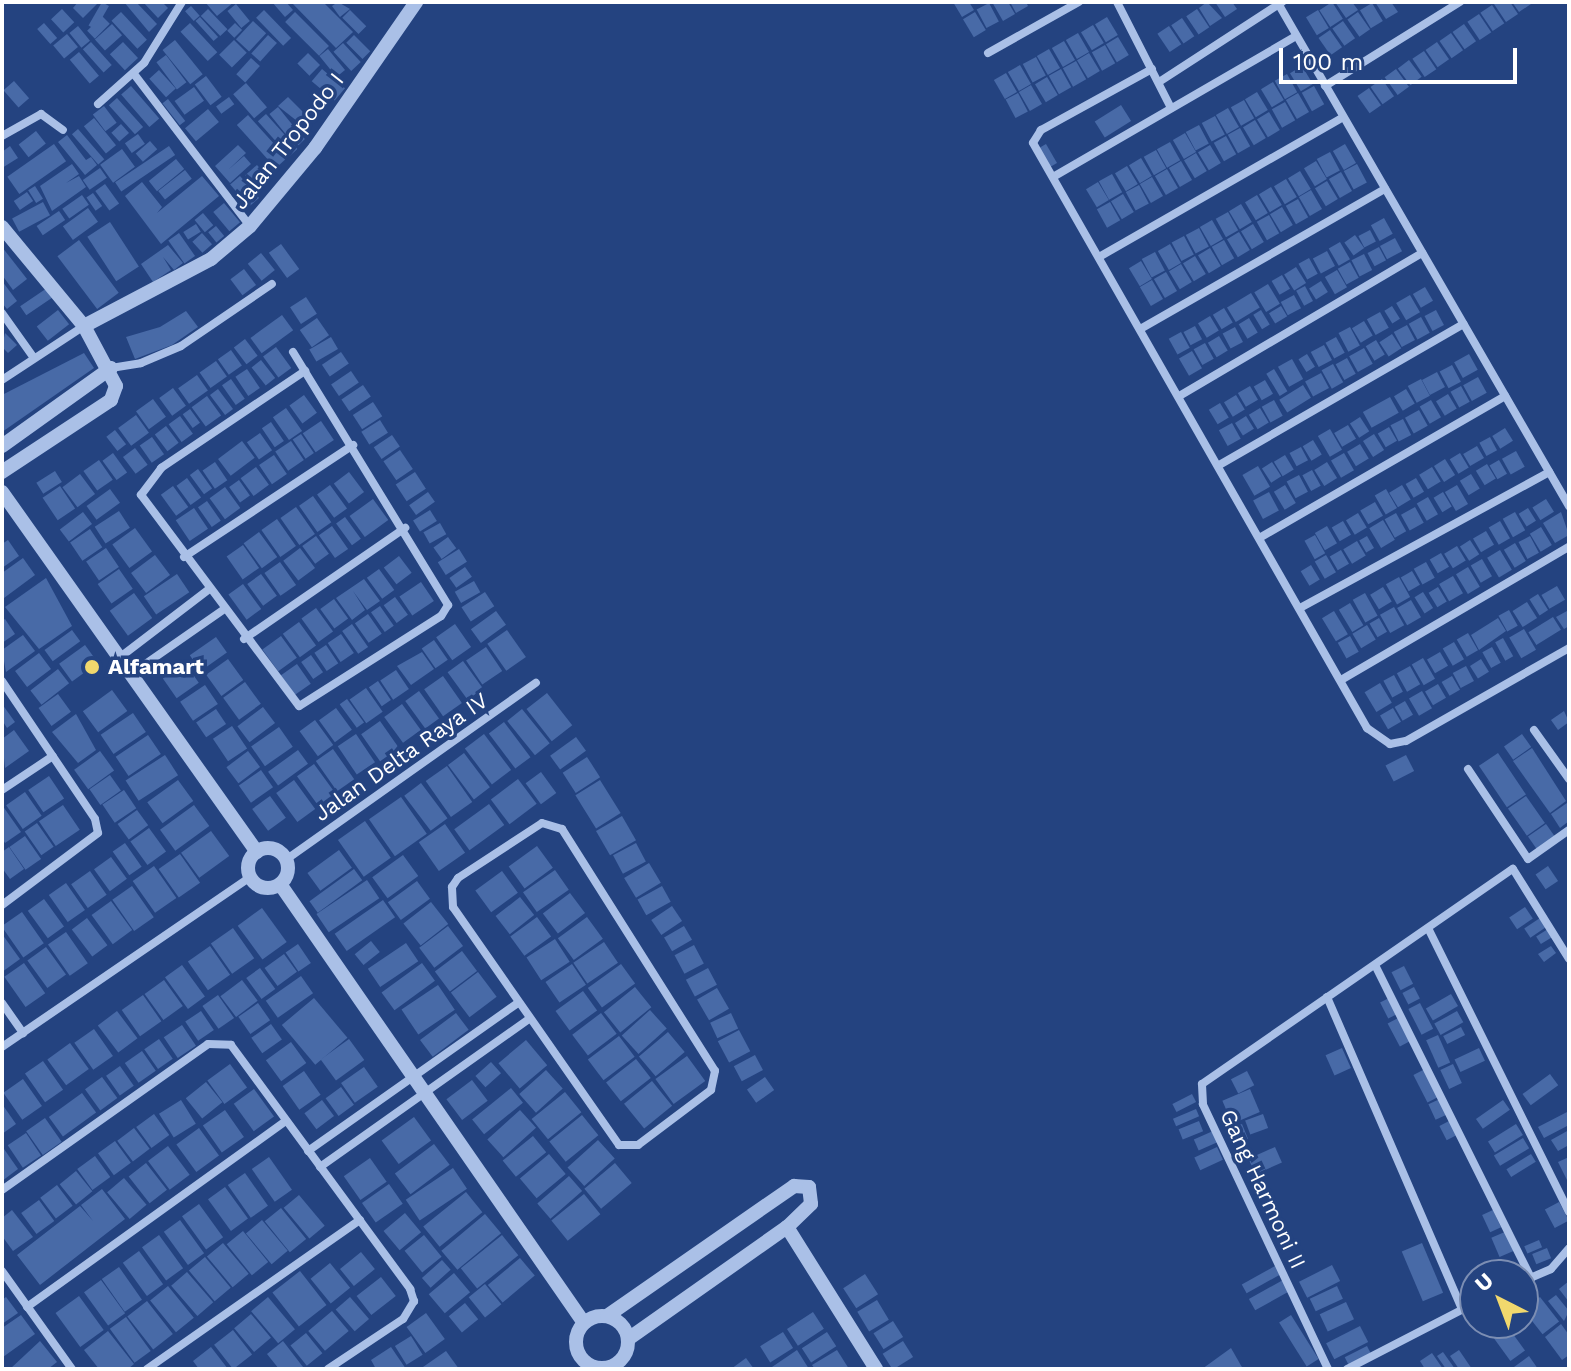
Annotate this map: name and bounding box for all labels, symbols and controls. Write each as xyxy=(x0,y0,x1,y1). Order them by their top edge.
scale bar xyxy=(1283,32,1521,82)
text: 100 m xyxy=(1293,48,1363,76)
street label: Jalan Tropodo I xyxy=(226,67,350,215)
place label: Alfamart xyxy=(108,654,204,680)
marker: Alfamart xyxy=(83,658,101,676)
street label: Jalan Delta Raya IV xyxy=(309,687,493,827)
street label: Gang Harmoni II xyxy=(1215,1105,1311,1273)
north arrow xyxy=(1459,1259,1539,1339)
text: U xyxy=(1470,1268,1498,1297)

